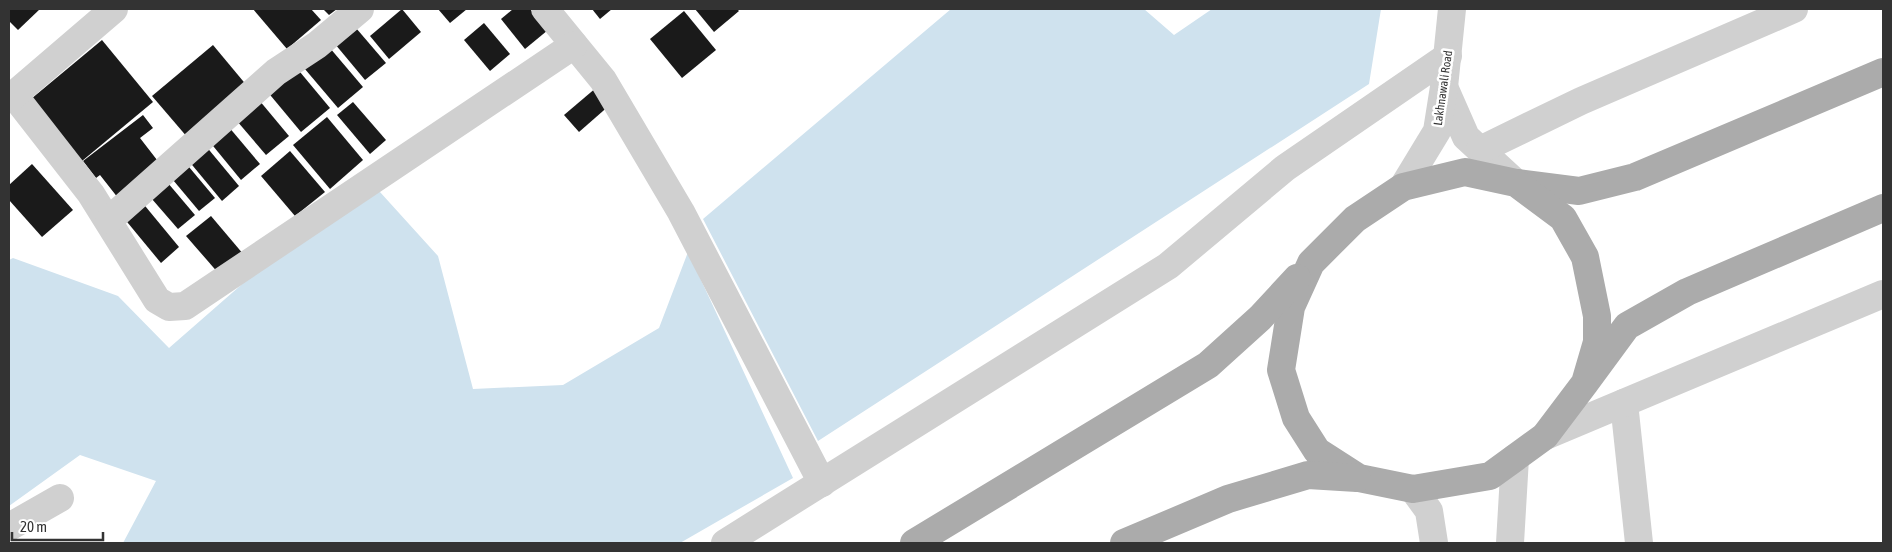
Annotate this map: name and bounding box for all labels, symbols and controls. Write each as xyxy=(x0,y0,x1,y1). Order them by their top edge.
street label: Lakhnawali Road xyxy=(1431,49,1455,127)
scale bar xyxy=(12,510,104,542)
text: 20 m xyxy=(20,518,47,535)

